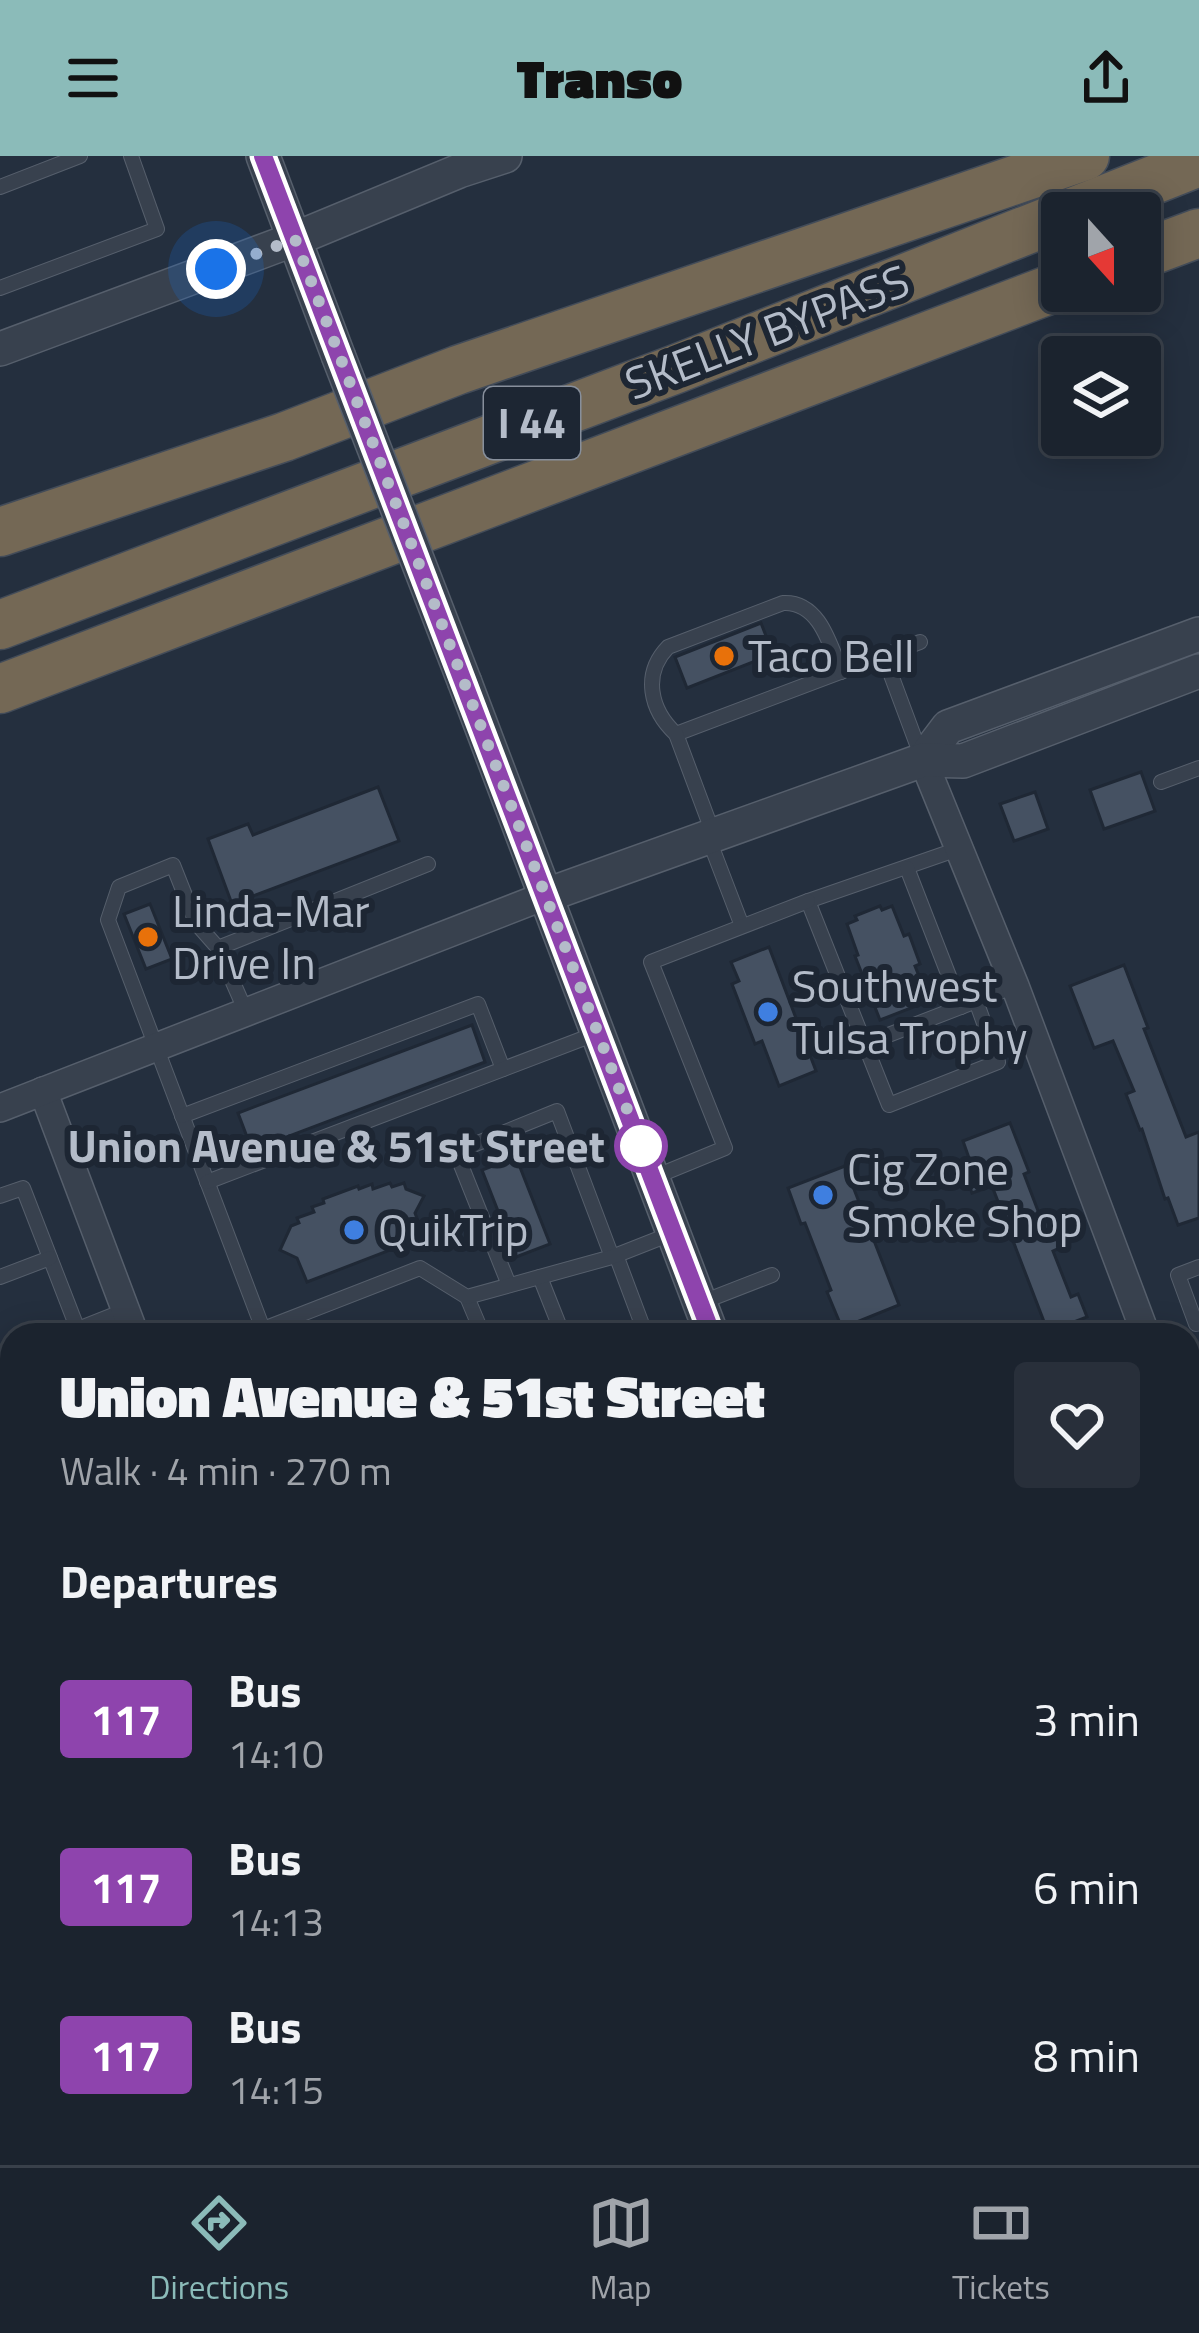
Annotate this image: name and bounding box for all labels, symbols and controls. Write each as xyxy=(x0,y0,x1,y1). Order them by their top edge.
text: Transo xyxy=(516,37,683,119)
icon: menu xyxy=(60,45,126,111)
icon: share xyxy=(1073,45,1139,111)
north arrow xyxy=(1041,192,1161,312)
map controls xyxy=(1041,192,1161,456)
your location xyxy=(186,239,246,299)
street label: SKELLY BYPASS xyxy=(615,246,919,416)
button: layers xyxy=(1041,336,1161,456)
road number: I 44 xyxy=(484,387,580,459)
place label: Taco Bell xyxy=(748,621,914,689)
marker: Taco Bell xyxy=(711,643,737,669)
place label: Linda-Mar Drive In xyxy=(172,876,370,996)
marker: Linda-Mar Drive In xyxy=(135,924,161,950)
place label: Southwest Tulsa Trophy xyxy=(792,951,1027,1071)
marker: Southwest Tulsa Trophy xyxy=(755,999,781,1025)
place label: Union Avenue & 51st Street xyxy=(67,1111,605,1179)
marker: Union Avenue & 51st Street xyxy=(616,1121,666,1171)
place label: Cig Zone Smoke Shop xyxy=(847,1134,1082,1254)
marker: Cig Zone Smoke Shop xyxy=(810,1182,836,1208)
place label: QuikTrip xyxy=(378,1195,529,1263)
marker: QuikTrip xyxy=(341,1217,367,1243)
text: Union Avenue & 51st Street xyxy=(60,1352,765,1439)
button: heart xyxy=(1014,1362,1140,1488)
text: Walk · 4 min · 270 m xyxy=(60,1441,392,1500)
text: Departures xyxy=(60,1547,278,1615)
text: Bus xyxy=(228,1656,302,1724)
text: 3 min xyxy=(1033,1685,1140,1753)
text: 117 xyxy=(91,1687,161,1751)
text: 14:10 xyxy=(228,1724,324,1783)
text: Bus xyxy=(228,1824,302,1892)
text: 6 min xyxy=(1033,1853,1140,1921)
text: 117 xyxy=(91,1855,161,1919)
text: 14:13 xyxy=(228,1892,324,1951)
text: Bus xyxy=(228,1992,302,2060)
text: 8 min xyxy=(1033,2021,1140,2089)
text: 117 xyxy=(91,2023,161,2087)
text: 14:15 xyxy=(228,2060,324,2119)
tab: Directions xyxy=(149,2190,289,2312)
tab: Map xyxy=(588,2190,654,2312)
tab: Tickets xyxy=(952,2190,1050,2312)

